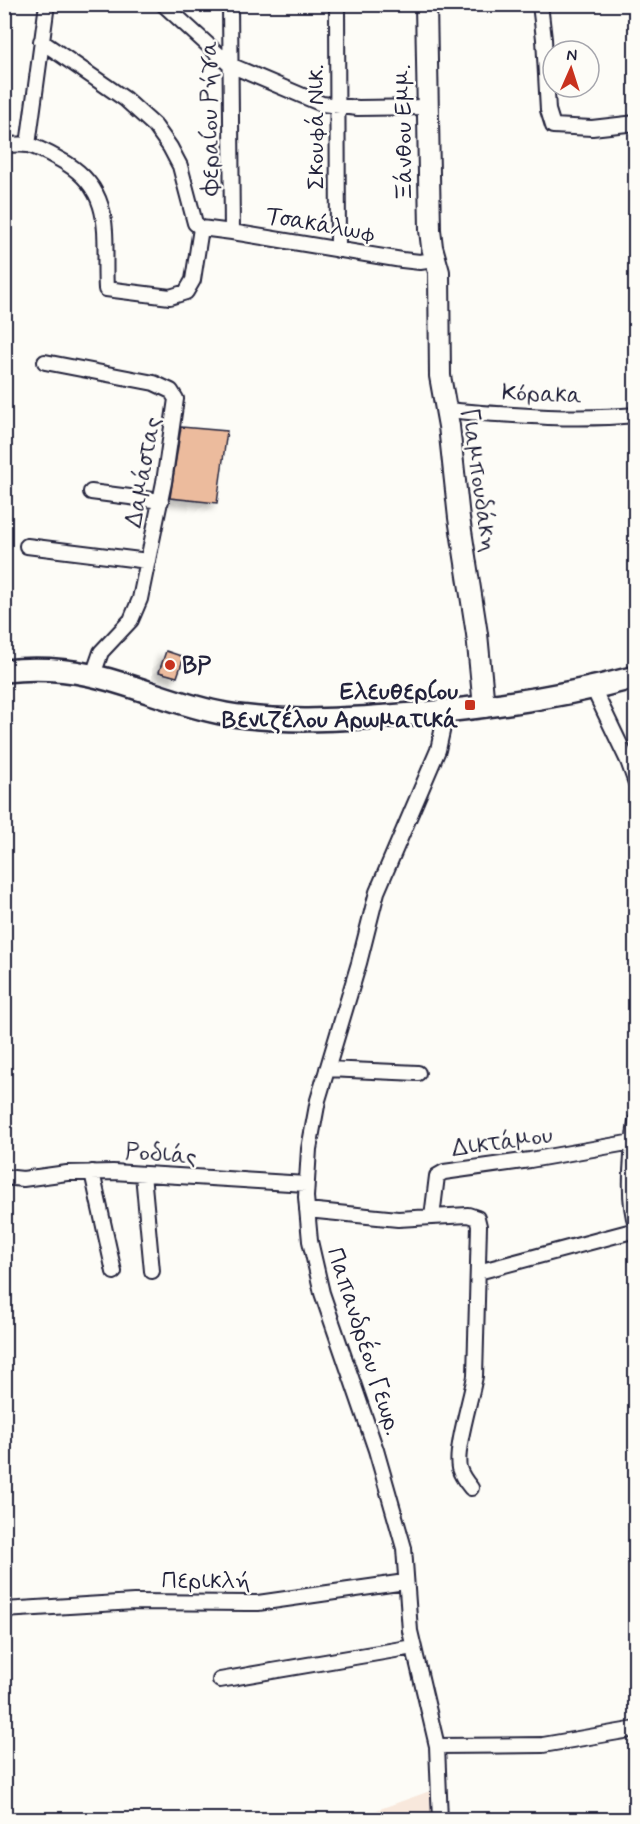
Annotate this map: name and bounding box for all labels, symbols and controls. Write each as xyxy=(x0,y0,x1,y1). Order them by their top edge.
north arrow xyxy=(541,39,601,99)
street label: Φεραίου Ρήγα xyxy=(194,40,227,197)
text: N xyxy=(566,45,578,66)
street label: Σκουφά Νικ. xyxy=(301,64,332,190)
street label: Ξάνθου Εμμ. xyxy=(388,64,421,202)
street label: Τσακάλωφ xyxy=(263,201,378,250)
street label: Κόρακα xyxy=(501,378,583,411)
street label: Γιαμπουδάκη xyxy=(453,406,504,554)
street label: Δαμάστας xyxy=(118,414,168,530)
place label: BP xyxy=(182,651,211,682)
marker: BP xyxy=(163,658,177,672)
place label: Ελευθερίου Βενιζέλου Αρωματικά xyxy=(222,677,458,736)
marker: Ελευθερίου Βενιζέλου Αρωματικά xyxy=(463,698,477,712)
street label: Δικτάμου xyxy=(450,1120,555,1165)
street label: Ροδιάς xyxy=(124,1137,198,1172)
street label: Παπανδρέου Γεωρ. xyxy=(319,1243,409,1439)
street label: Περικλή xyxy=(161,1566,251,1597)

